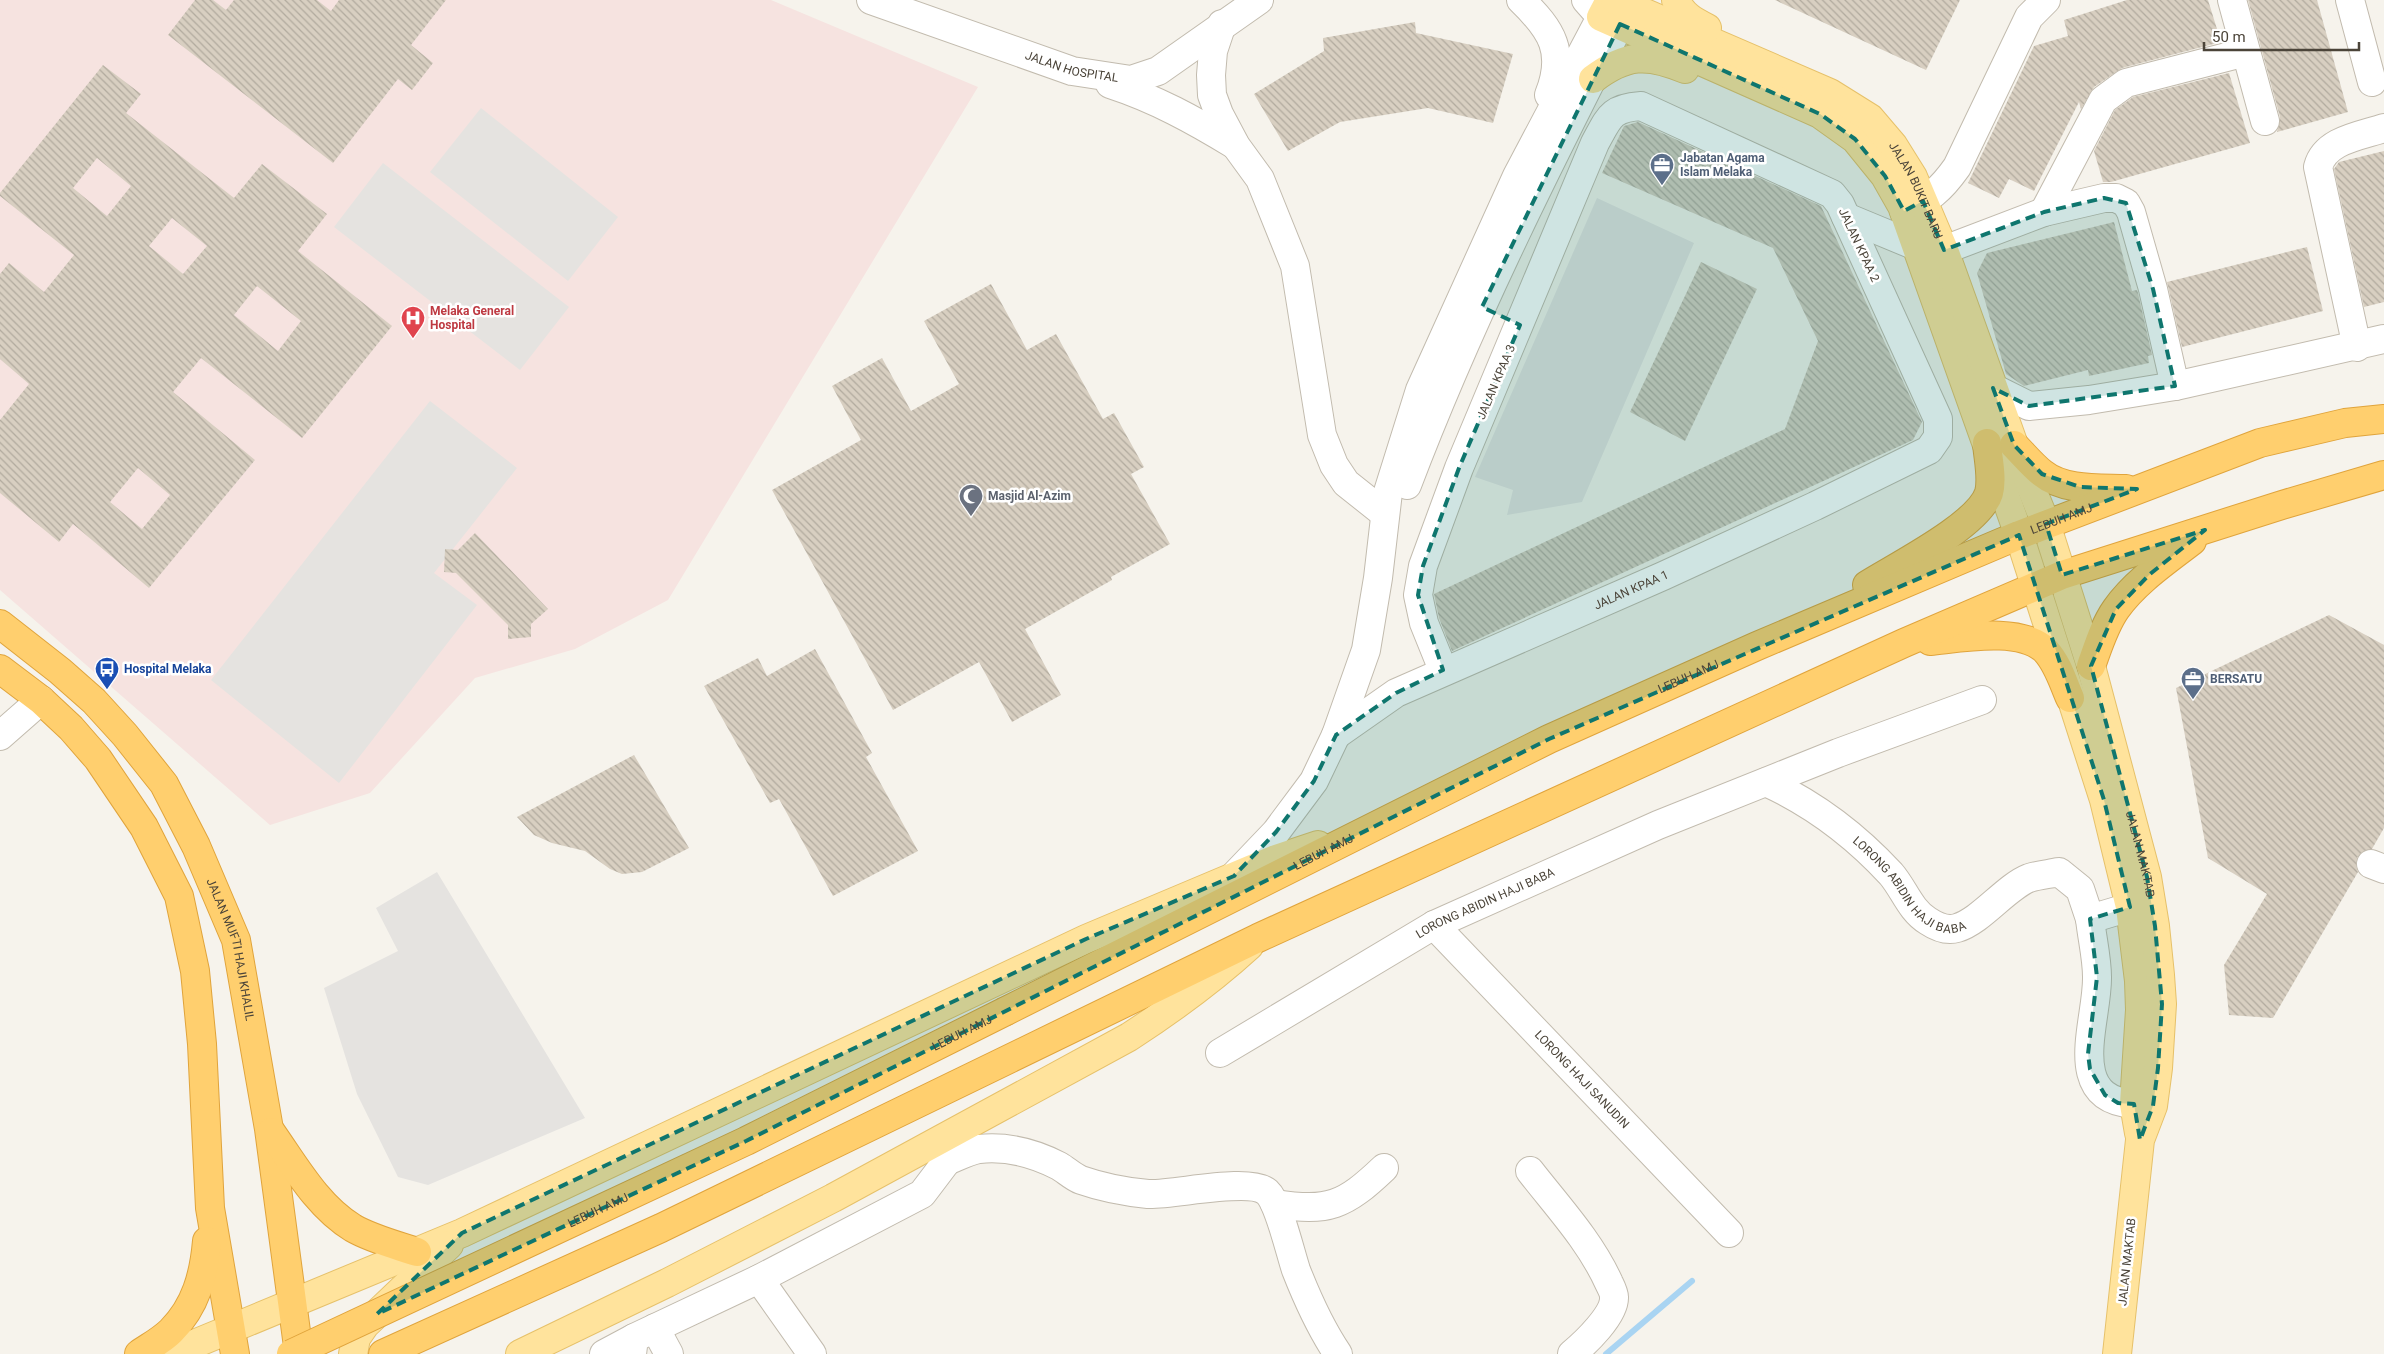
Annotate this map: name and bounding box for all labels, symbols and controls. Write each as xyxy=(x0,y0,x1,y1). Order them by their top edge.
scale bar xyxy=(2204,20,2359,52)
text: 50 m xyxy=(2212,28,2246,46)
street label: JALAN HOSPITAL xyxy=(1023,48,1120,85)
street label: JALAN BUKIT BARU xyxy=(1886,139,1946,241)
place label: Jabatan Agama Islam Melaka xyxy=(1680,151,1765,179)
office icon: Jabatan Agama Islam Melaka xyxy=(1649,152,1675,186)
street label: JALAN KPAA 2 xyxy=(1836,206,1882,284)
place label: Melaka General Hospital xyxy=(430,304,514,332)
hospital icon: Melaka General Hospital xyxy=(400,305,426,339)
street label: JALAN KPAA 3 xyxy=(1474,342,1518,422)
mosque icon: Masjid Al-Azim xyxy=(958,483,984,517)
place label: Masjid Al-Azim xyxy=(988,489,1071,503)
street label: LEBUH AMJ xyxy=(2028,501,2094,537)
street label: JALAN KPAA 1 xyxy=(1592,567,1671,612)
bus stop icon: Hospital Melaka xyxy=(94,656,120,690)
street label: LEBUH AMJ xyxy=(1656,657,1721,696)
place label: Hospital Melaka xyxy=(124,662,212,676)
office icon: BERSATU xyxy=(2180,666,2206,700)
place label: BERSATU xyxy=(2210,672,2262,686)
street label: JALAN MAKTAB xyxy=(2123,810,2157,898)
street label: LEBUH AMJ xyxy=(1291,831,1356,873)
street label: LORONG ABIDIN HAJI BABA xyxy=(1850,833,1968,936)
street label: LORONG ABIDIN HAJI BABA xyxy=(1413,865,1557,941)
street label: JALAN MUFTI HAJI KHALIL xyxy=(204,876,257,1023)
street label: LEBUH AMJ xyxy=(930,1012,994,1054)
street label: LORONG HAJI SANUDIN xyxy=(1532,1028,1632,1131)
street label: LEBUH AMJ xyxy=(566,1190,630,1230)
street label: JALAN MAKTAB xyxy=(2115,1217,2139,1307)

